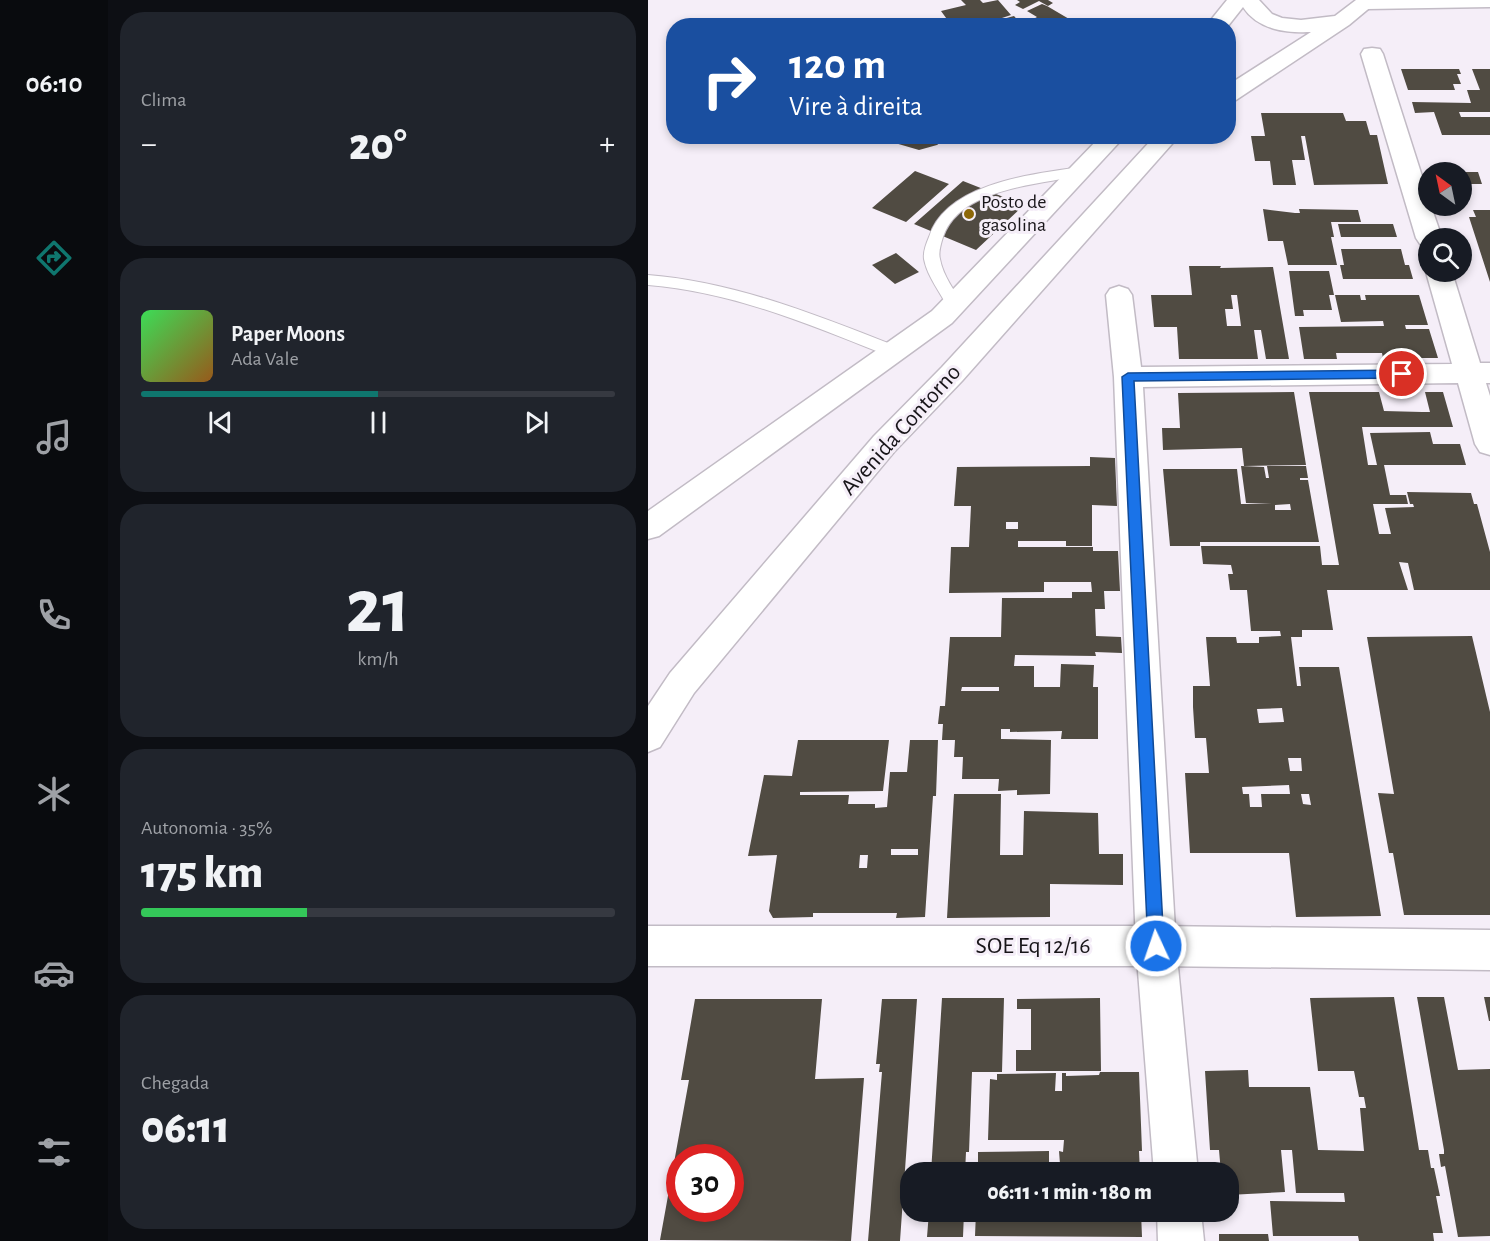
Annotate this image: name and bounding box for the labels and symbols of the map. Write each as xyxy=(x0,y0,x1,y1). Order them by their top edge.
north arrow xyxy=(1418,162,1472,216)
place label: Posto de gasolina xyxy=(981,192,1047,235)
marker: Posto de gasolina xyxy=(962,207,976,221)
pin xyxy=(1376,348,1427,399)
street label: Avenida Contorno xyxy=(836,360,966,500)
position arrow xyxy=(1124,914,1188,978)
street label: SOE Eq 12/16 xyxy=(976,934,1090,958)
speed limit sign: 30 xyxy=(666,1144,744,1222)

